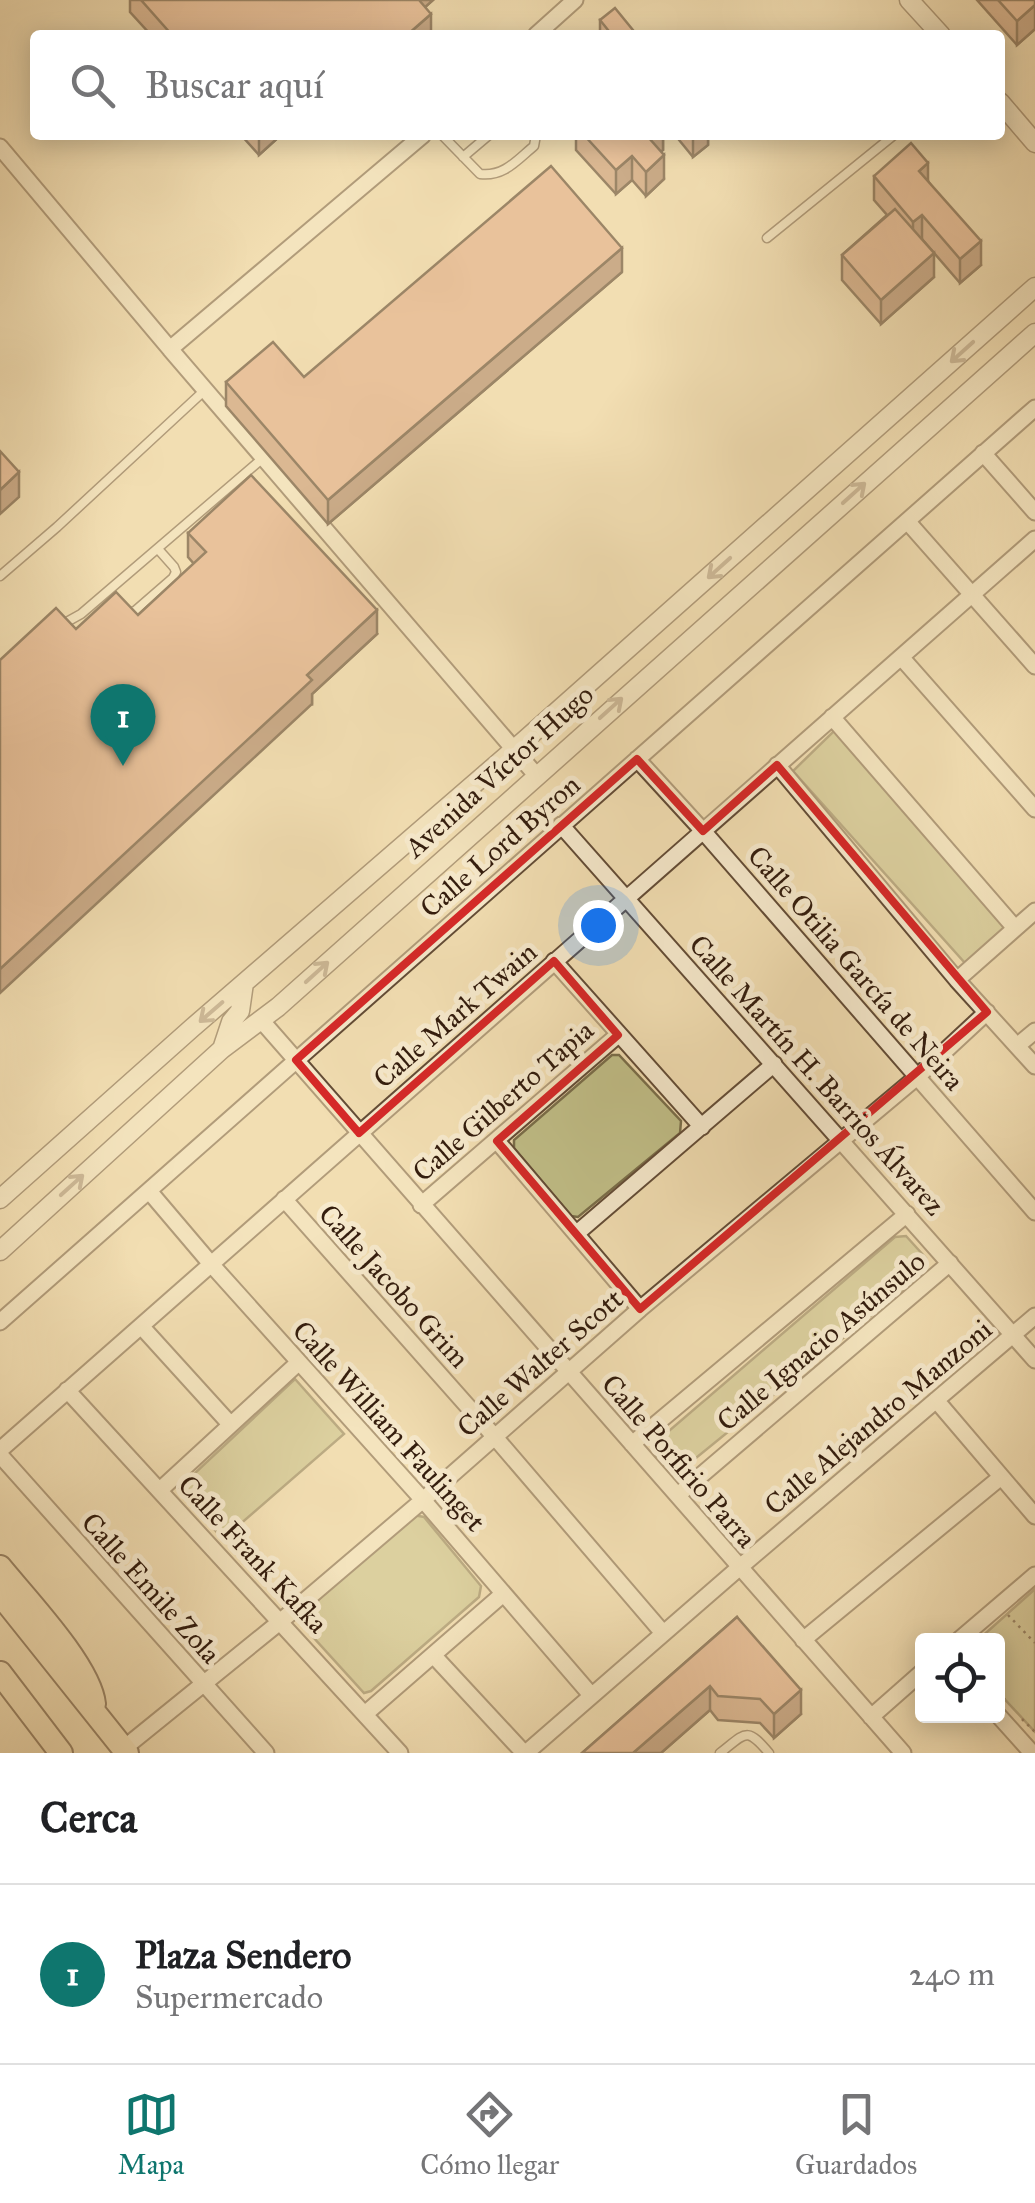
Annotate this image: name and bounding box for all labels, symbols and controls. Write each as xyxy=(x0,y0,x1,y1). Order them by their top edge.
search box xyxy=(30,30,1005,140)
icon: search xyxy=(65,58,120,113)
text: Buscar aquí xyxy=(145,62,324,108)
one-way arrow xyxy=(950,340,975,363)
one-way arrow xyxy=(841,482,867,504)
one-way arrow xyxy=(707,556,732,579)
street label: Avenida Víctor Hugo xyxy=(397,677,601,866)
pin: 1 xyxy=(90,684,156,766)
one-way arrow xyxy=(598,697,623,720)
street label: Calle Lord Byron xyxy=(413,767,587,925)
street label: Calle Otilia García de Neira xyxy=(740,839,972,1098)
your location xyxy=(573,900,624,951)
street label: Calle Martín H. Barrios Álvarez xyxy=(682,928,952,1223)
street label: Calle Mark Twain xyxy=(366,934,544,1096)
one-way arrow xyxy=(304,960,329,983)
one-way arrow xyxy=(199,1000,224,1023)
street label: Calle Gilberto Tapia xyxy=(405,1013,601,1189)
one-way arrow xyxy=(59,1174,84,1197)
street label: Calle Jacobo Grim xyxy=(311,1197,477,1375)
street label: Calle Ignacio Asúnsulo xyxy=(710,1244,932,1438)
street label: Calle Walter Scott xyxy=(450,1281,630,1445)
street label: Calle Alejandro Manzoni xyxy=(757,1311,999,1522)
street label: Calle William Faulinget xyxy=(285,1313,493,1539)
street label: Calle Porfirio Parra xyxy=(594,1367,764,1555)
street label: Calle Frank Kafka xyxy=(171,1468,335,1641)
street label: Calle Emile Zola xyxy=(74,1505,228,1671)
map controls xyxy=(915,1633,1005,1723)
button: locate xyxy=(915,1633,1005,1723)
text: Cerca xyxy=(40,1792,137,1844)
text: Plaza Sendero xyxy=(135,1932,352,1978)
text: 1 xyxy=(66,1955,79,1994)
text: 240 m xyxy=(909,1955,995,1994)
text: Supermercado xyxy=(135,1978,323,2017)
tab: Mapa xyxy=(118,2087,184,2182)
tab: Cómo llegar xyxy=(420,2087,559,2182)
tab: Guardados xyxy=(795,2087,917,2182)

